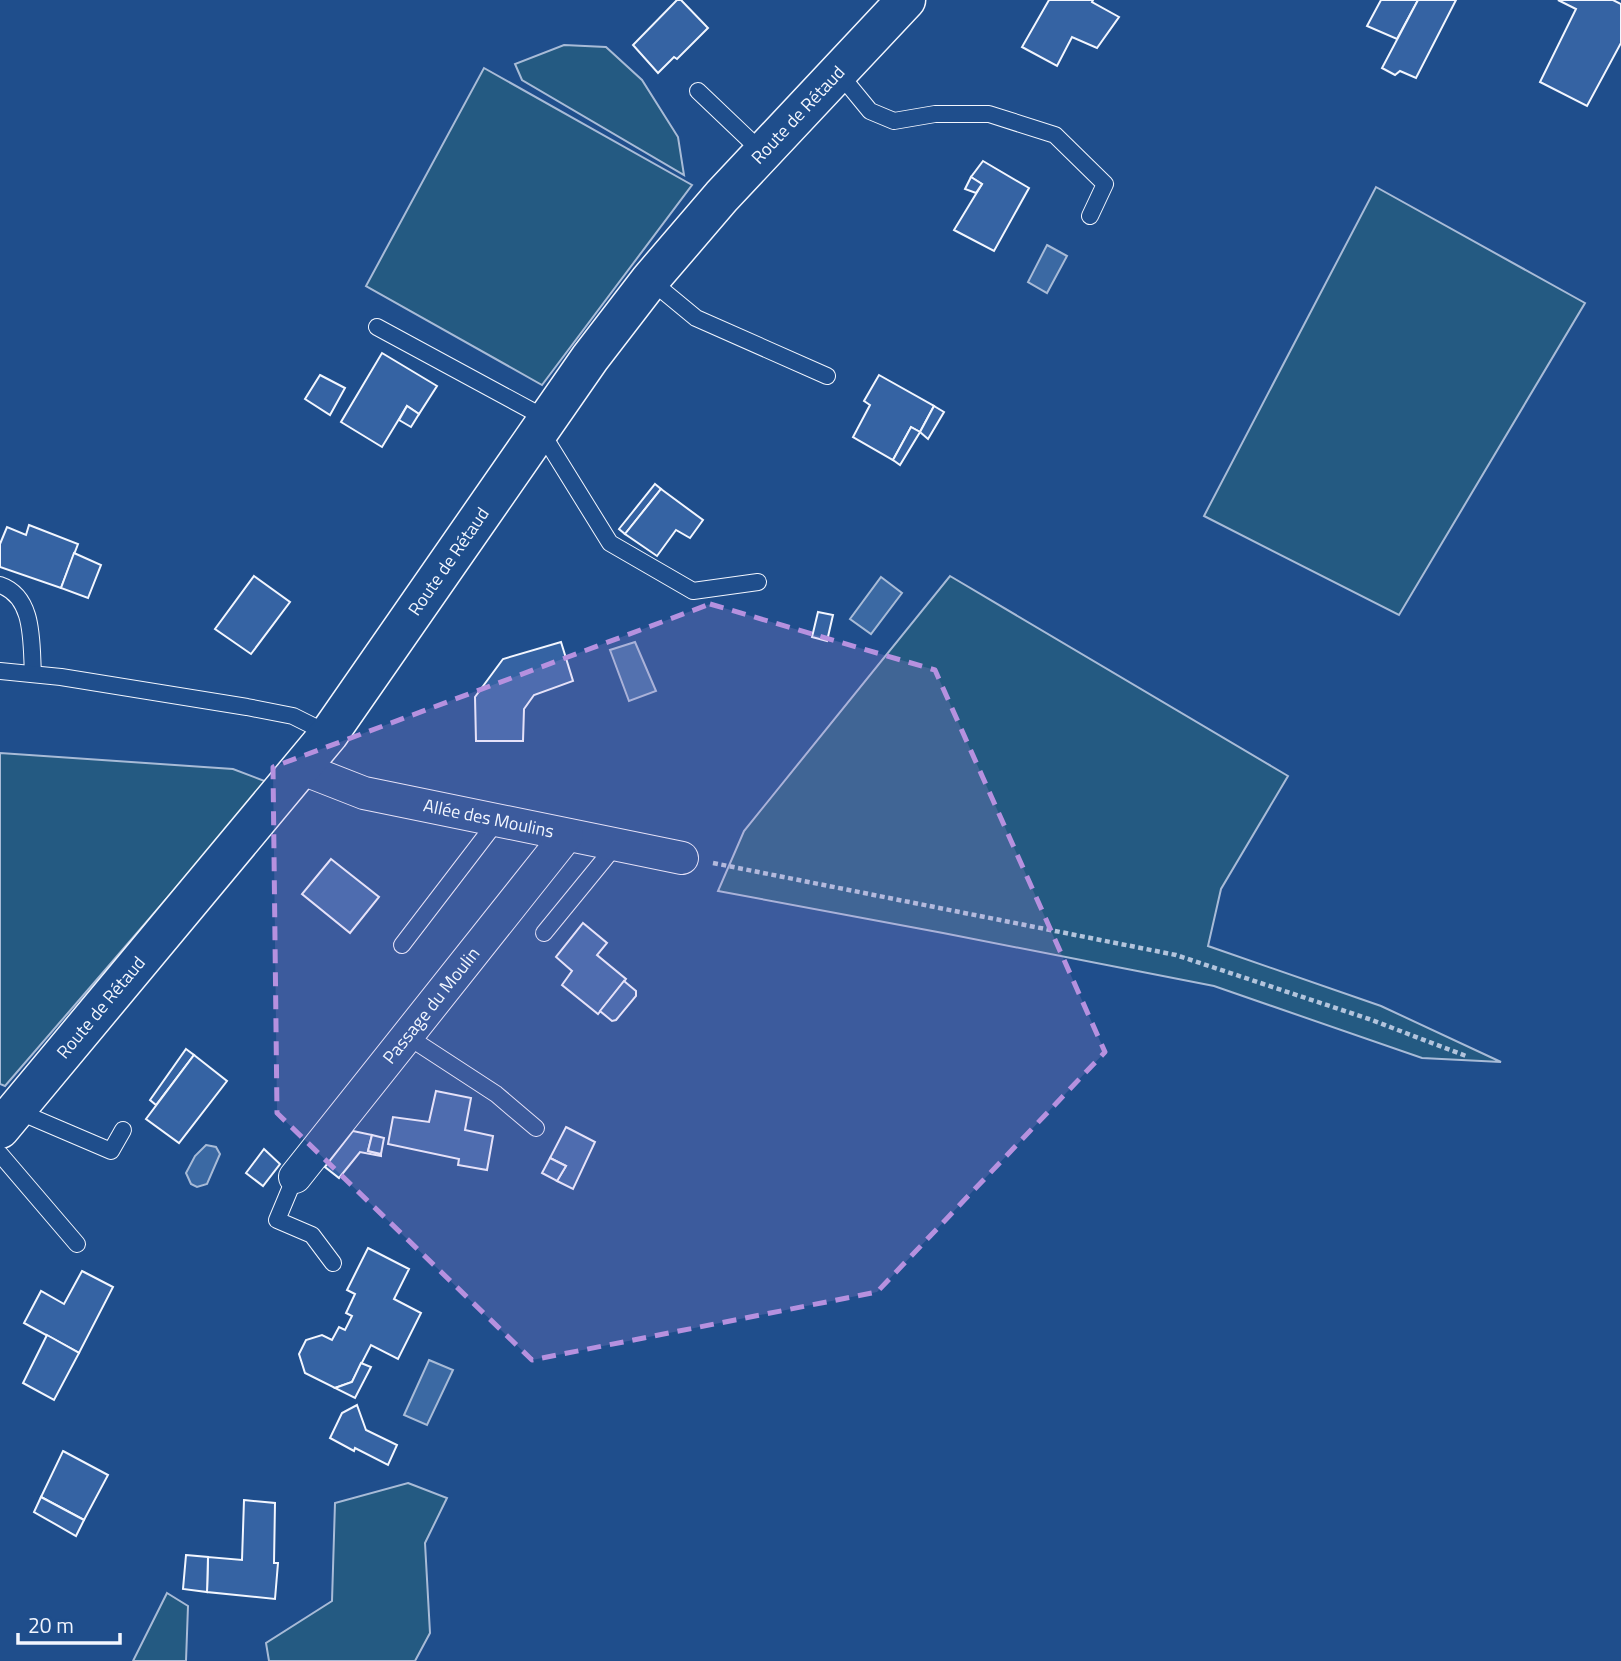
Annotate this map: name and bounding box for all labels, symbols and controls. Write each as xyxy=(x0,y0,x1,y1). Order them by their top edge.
street label: Route de Rétaud xyxy=(745,59,851,170)
street label: Route de Rétaud xyxy=(401,502,495,621)
street label: Allée des Moulins xyxy=(421,792,556,844)
street label: Passage du Moulin xyxy=(376,941,486,1070)
street label: Route de Rétaud xyxy=(50,950,152,1064)
scale bar xyxy=(18,1602,119,1646)
text: 20 m xyxy=(28,1609,74,1641)

